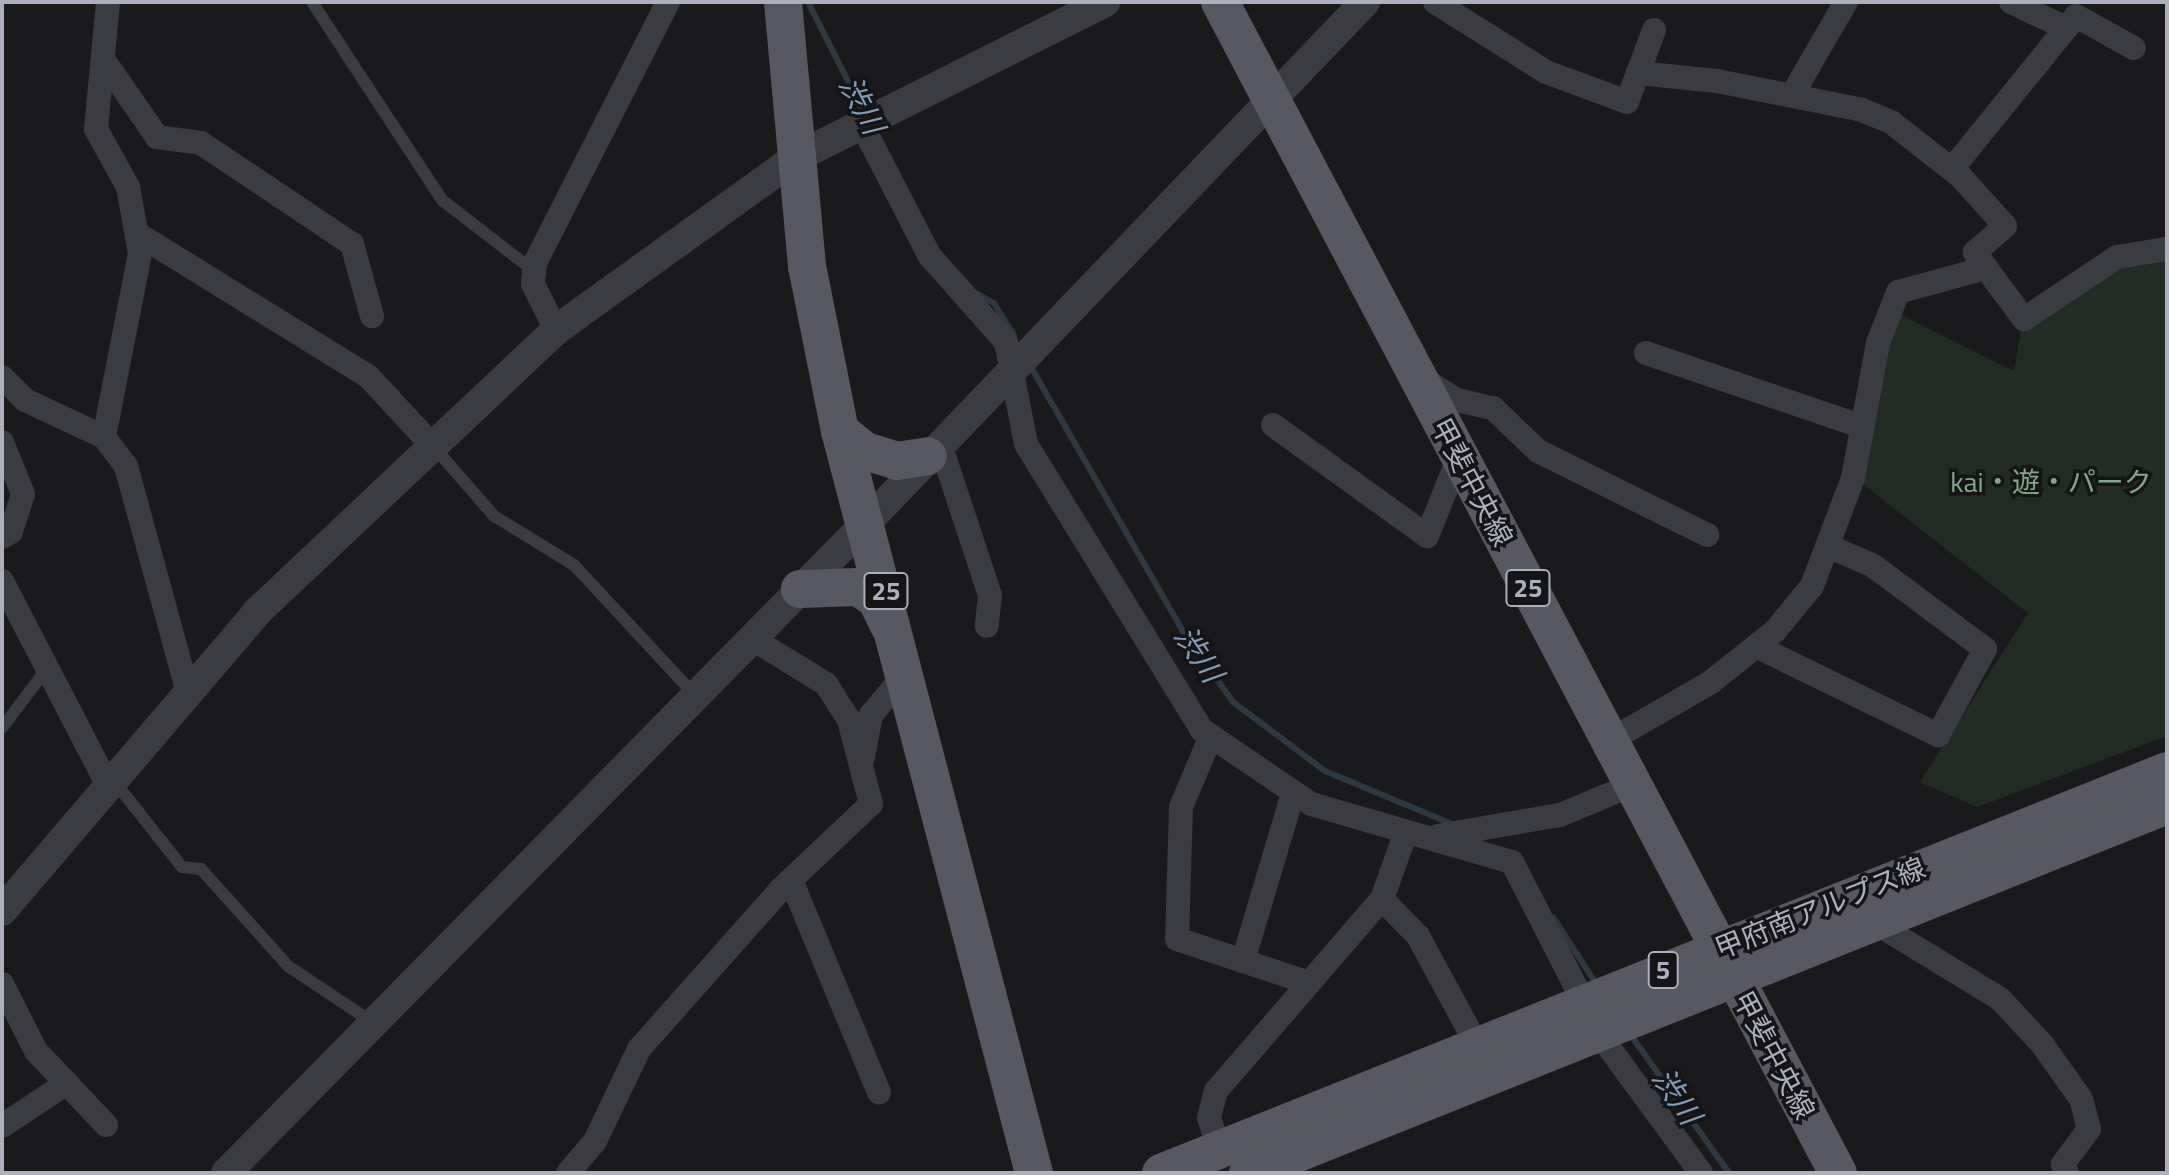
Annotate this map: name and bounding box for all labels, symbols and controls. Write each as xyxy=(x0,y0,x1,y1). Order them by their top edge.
water label: 渋川 xyxy=(832,70,892,140)
street label: 甲斐中央線 xyxy=(1424,412,1520,552)
park label: kai・遊・パーク xyxy=(1950,465,2152,499)
road number: 25 xyxy=(1504,566,1552,610)
road number: 25 xyxy=(862,569,910,613)
water label: 渋川 xyxy=(1167,619,1231,689)
street label: 甲府南アルプス線 xyxy=(1710,850,1930,966)
road number: 5 xyxy=(1647,948,1679,992)
street label: 甲斐中央線 xyxy=(1726,985,1822,1125)
water label: 渋川 xyxy=(1645,1061,1709,1131)

